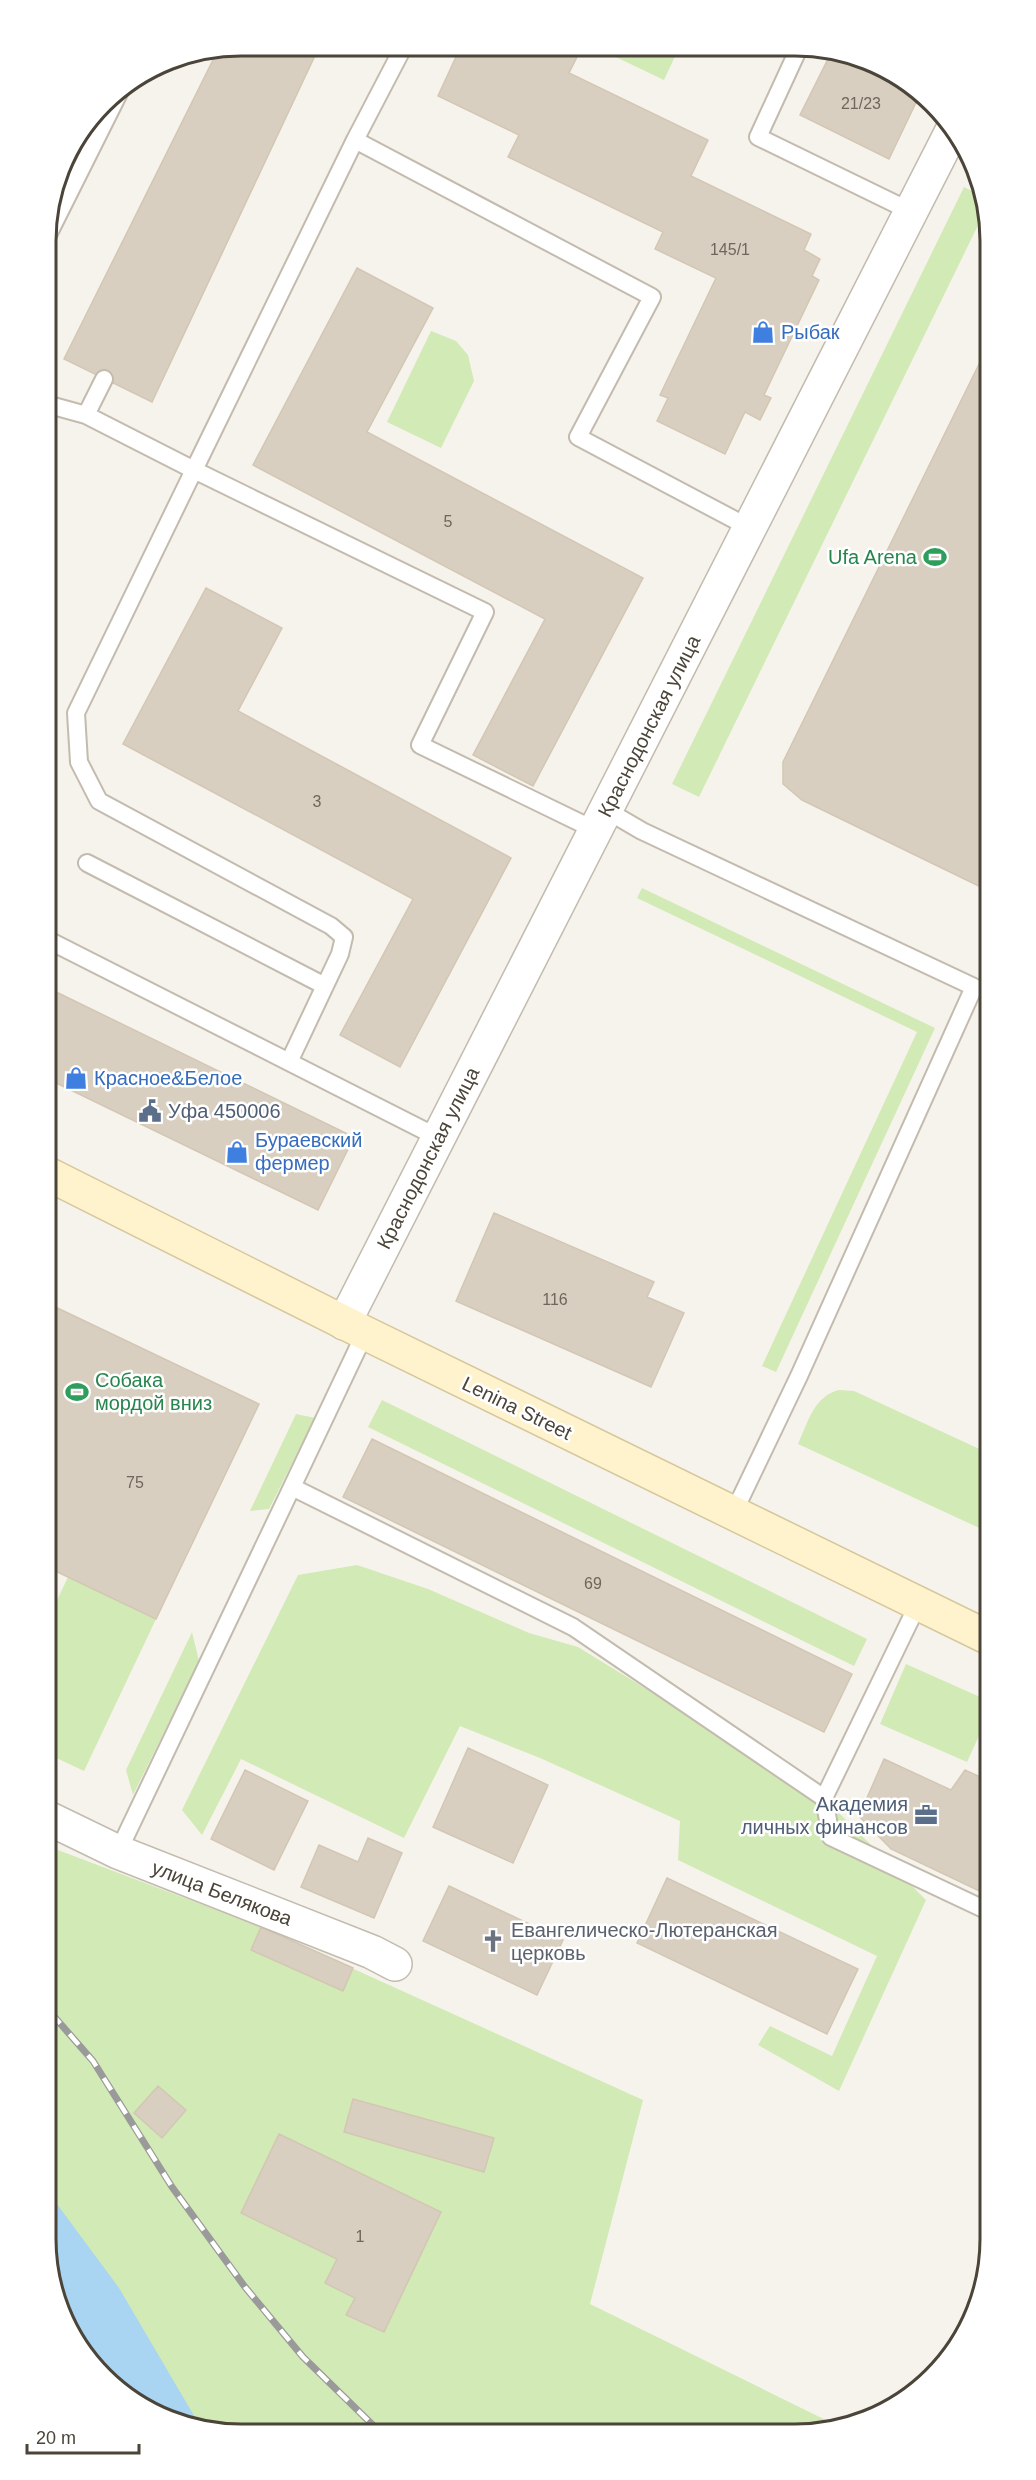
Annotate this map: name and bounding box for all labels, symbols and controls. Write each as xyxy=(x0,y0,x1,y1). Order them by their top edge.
house number: 21/23 xyxy=(841,95,881,112)
house number: 145/1 xyxy=(710,241,750,258)
shop icon: Рыбак xyxy=(750,319,776,345)
place label: Рыбак xyxy=(781,321,840,343)
house number: 5 xyxy=(444,513,453,530)
sports icon: Ufa Arena xyxy=(922,544,948,570)
place label: Ufa Arena xyxy=(828,546,918,568)
street label: Краснодонская улица xyxy=(594,631,705,821)
house number: 3 xyxy=(313,793,322,810)
street label: Краснодонская улица xyxy=(373,1063,484,1253)
shop icon: Красное&Белое xyxy=(63,1065,89,1091)
place label: Красное&Белое xyxy=(94,1067,242,1089)
public building icon: Уфа 450006 xyxy=(137,1098,163,1124)
place label: Уфа 450006 xyxy=(168,1100,281,1122)
place label: Бураевский фермер xyxy=(255,1129,362,1174)
shop icon: Бураевский фермер xyxy=(224,1139,250,1165)
house number: 116 xyxy=(542,1291,568,1308)
place label: Собака мордой вниз xyxy=(95,1369,212,1414)
street label: Lenina Street xyxy=(459,1372,576,1444)
sports icon: Собака мордой вниз xyxy=(64,1379,90,1405)
house number: 75 xyxy=(126,1474,144,1491)
house number: 69 xyxy=(584,1575,602,1592)
place label: Академия личных финансов xyxy=(741,1793,908,1838)
office icon: Академия личных финансов xyxy=(913,1802,939,1828)
street label: улица Белякова xyxy=(149,1856,296,1930)
place label: Евангелическо-Лютеранская церковь xyxy=(511,1919,778,1964)
church icon: Евангелическо-Лютеранская церковь xyxy=(480,1928,506,1954)
house number: 1 xyxy=(356,2228,365,2245)
scale bar xyxy=(27,2417,140,2455)
text: 20 m xyxy=(36,2428,76,2448)

